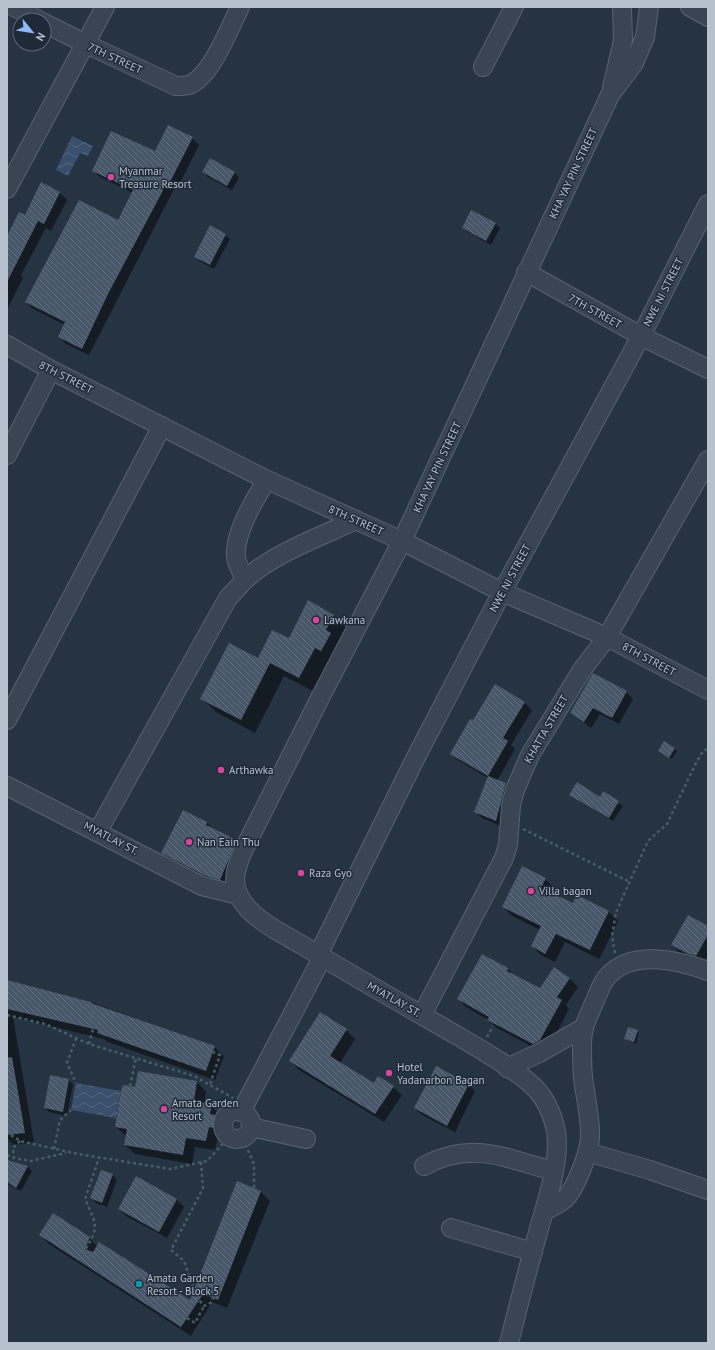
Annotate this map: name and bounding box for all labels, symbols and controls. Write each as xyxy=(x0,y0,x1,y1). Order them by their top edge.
north arrow xyxy=(12,12,52,52)
text: N xyxy=(33,30,49,44)
street label: 7TH STREET xyxy=(85,39,145,77)
street label: KHA YAY PIN STREET xyxy=(546,125,600,221)
place label: Myanmar Treasure Resort xyxy=(119,164,192,191)
marker: Myanmar Treasure Resort xyxy=(106,172,116,182)
street label: NWE NI STREET xyxy=(640,255,686,329)
street label: 7TH STREET xyxy=(566,291,624,331)
street label: 8TH STREET xyxy=(37,357,95,397)
street label: KHA YAY PIN STREET xyxy=(410,419,464,515)
street label: 8TH STREET xyxy=(326,502,386,538)
street label: NWE NI STREET xyxy=(486,541,534,615)
place label: Lawkana xyxy=(324,613,365,627)
marker: Lawkana xyxy=(311,615,321,625)
street label: 8TH STREET xyxy=(620,639,678,679)
street label: KHATTA STREET xyxy=(521,692,571,766)
place label: Arthawka xyxy=(229,763,274,777)
marker: Arthawka xyxy=(216,765,226,775)
street label: MYATLAY ST. xyxy=(81,818,141,858)
place label: Nan Eain Thu xyxy=(197,835,260,849)
marker: Nan Eain Thu xyxy=(184,837,194,847)
place label: Raza Gyo xyxy=(309,866,352,880)
marker: Raza Gyo xyxy=(296,868,306,878)
place label: Villa bagan xyxy=(538,884,592,898)
marker: Villa bagan xyxy=(526,886,536,896)
street label: MYATLAY ST. xyxy=(365,978,423,1020)
place label: Hotel Yadanarbon Bagan xyxy=(397,1060,484,1087)
marker: Hotel Yadanarbon Bagan xyxy=(384,1068,394,1078)
place label: Amata Garden Resort xyxy=(172,1096,238,1123)
marker: Amata Garden Resort xyxy=(159,1104,169,1114)
place label: Amata Garden Resort - Block 5 xyxy=(147,1271,219,1298)
marker: Amata Garden Resort - Block 5 xyxy=(134,1279,144,1289)

